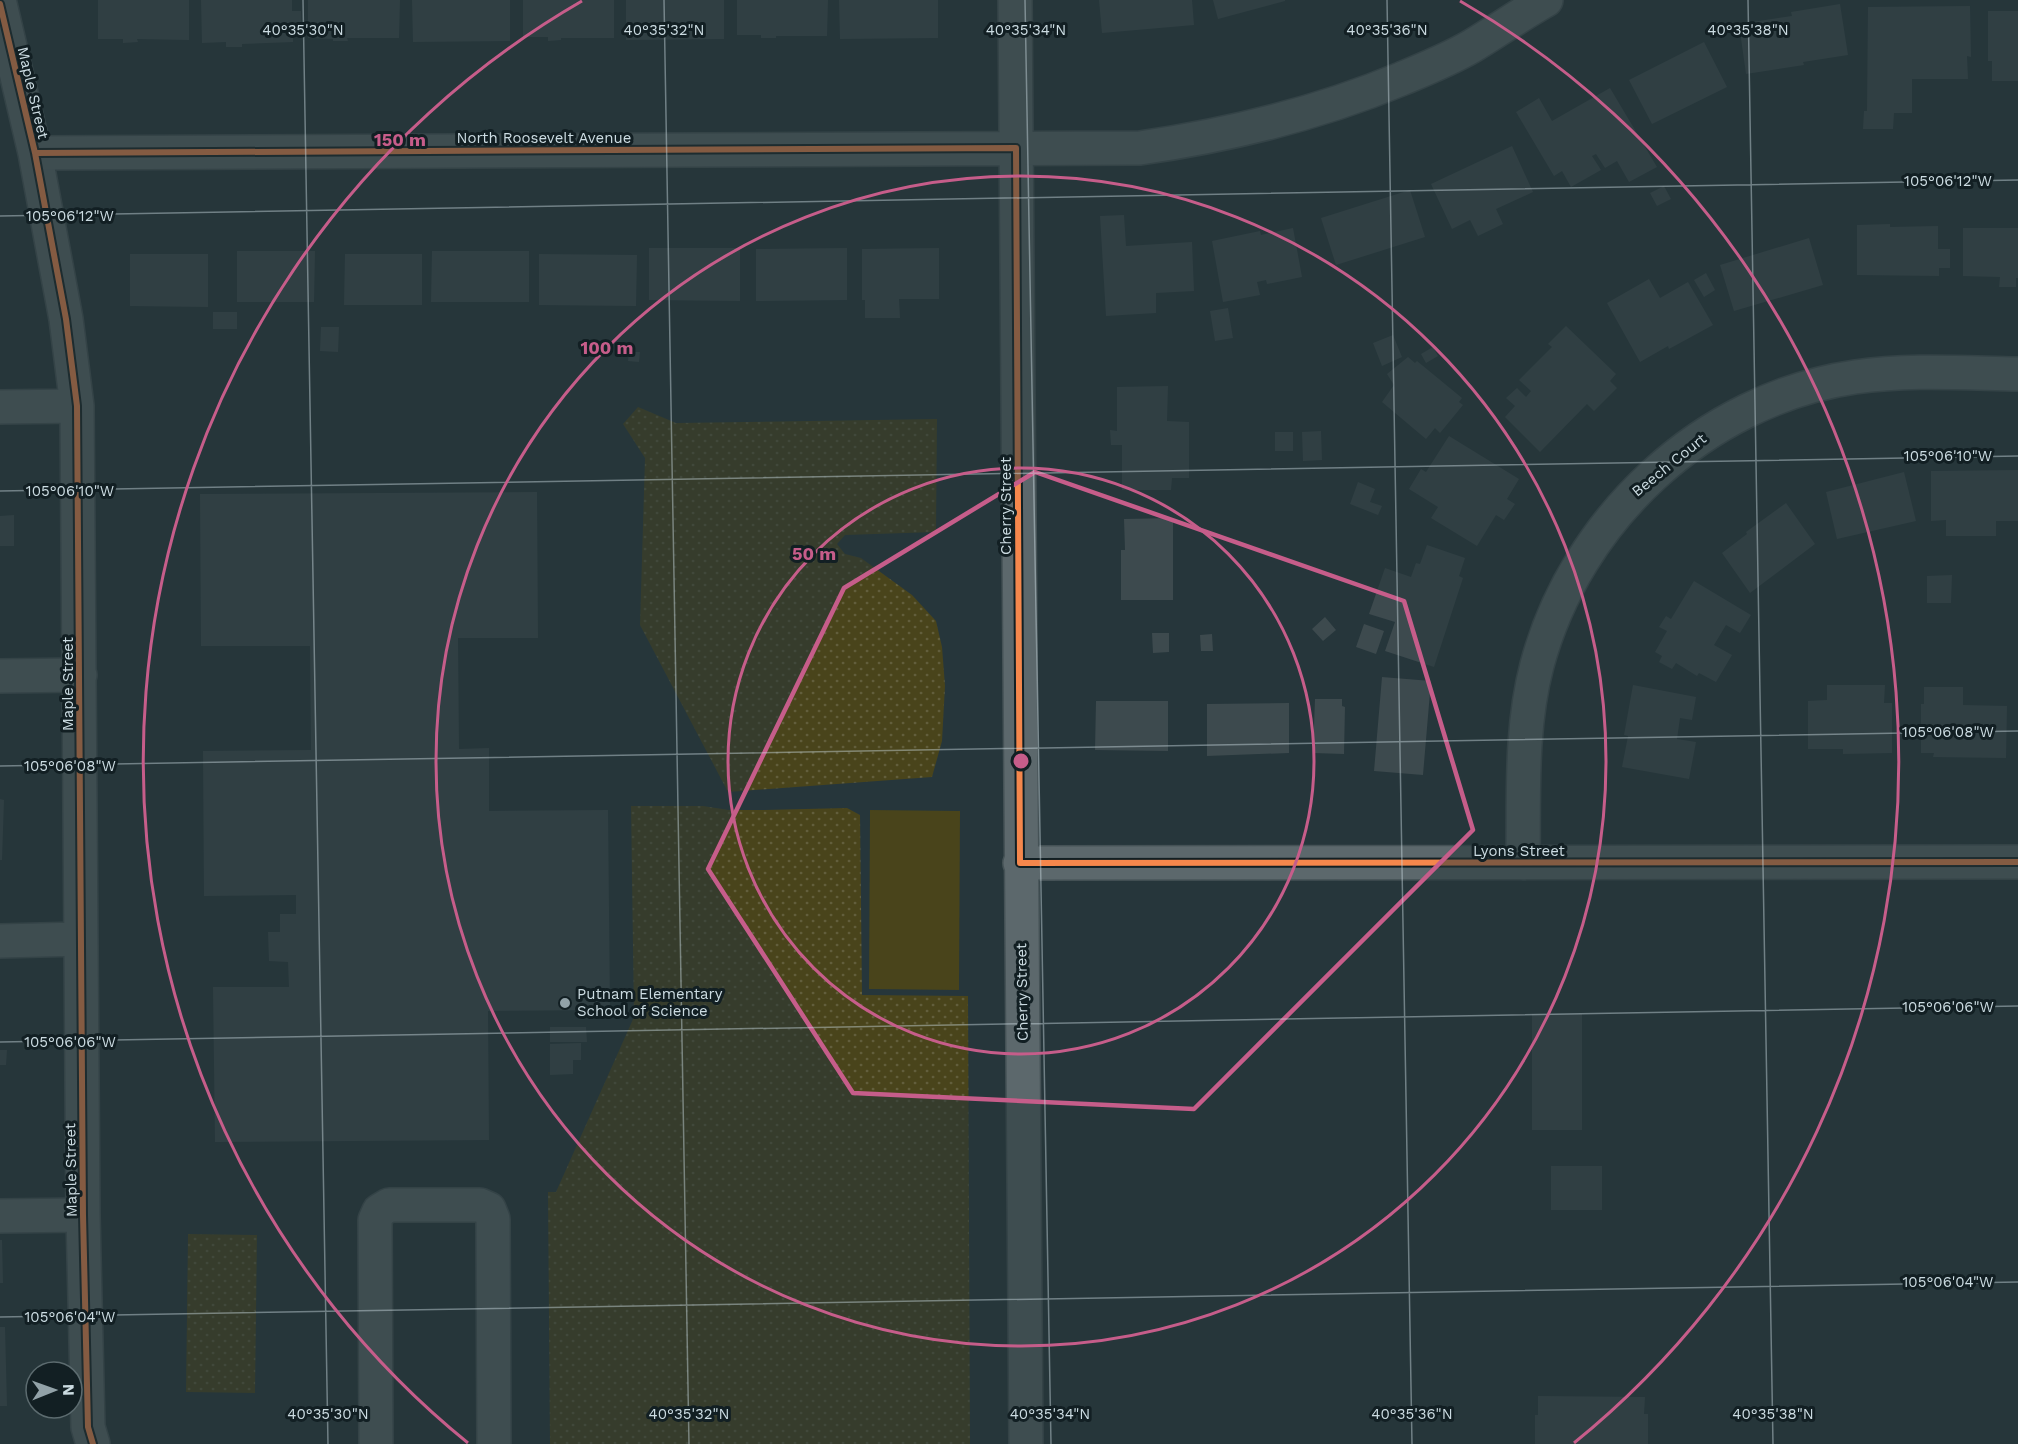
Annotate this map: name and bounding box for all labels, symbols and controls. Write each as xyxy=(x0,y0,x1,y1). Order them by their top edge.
text: 40°35'30"N xyxy=(262,21,344,39)
text: 40°35'32"N xyxy=(624,21,704,39)
text: 40°35'34"N xyxy=(986,21,1066,39)
text: 40°35'36"N xyxy=(1346,21,1428,39)
text: 40°35'38"N xyxy=(1707,21,1789,39)
street label: Maple Street xyxy=(14,45,53,142)
text: 150 m xyxy=(374,129,426,150)
street label: North Roosevelt Avenue xyxy=(457,129,631,147)
text: 105°06'12"W xyxy=(1904,172,1992,190)
text: 105°06'12"W xyxy=(26,207,114,225)
text: 100 m xyxy=(580,337,634,358)
street label: Beech Court xyxy=(1628,429,1710,500)
text: 105°06'10"W xyxy=(1904,447,1992,465)
street label: Cherry Street xyxy=(997,456,1015,555)
text: 105°06'10"W xyxy=(26,482,114,500)
text: 50 m xyxy=(792,543,836,564)
street label: Maple Street xyxy=(59,636,77,731)
text: 105°06'08"W xyxy=(1902,723,1994,741)
centre of rings xyxy=(1011,751,1031,771)
text: 105°06'08"W xyxy=(24,757,116,775)
street label: Lyons Street xyxy=(1473,842,1566,860)
street label: Cherry Street xyxy=(1012,942,1032,1041)
place label: Putnam Elementary School of Science xyxy=(577,985,723,1020)
marker: Putnam Elementary School of Science xyxy=(558,996,572,1010)
text: 105°06'06"W xyxy=(1902,998,1994,1016)
text: 105°06'06"W xyxy=(24,1033,116,1051)
street label: Maple Street xyxy=(61,1122,81,1217)
text: 105°06'04"W xyxy=(1903,1273,1993,1291)
text: 105°06'04"W xyxy=(25,1308,115,1326)
north arrow xyxy=(24,1360,84,1420)
text: N xyxy=(59,1384,78,1396)
text: 40°35'30"N xyxy=(287,1405,369,1423)
text: 40°35'32"N xyxy=(649,1405,729,1423)
text: 40°35'34"N xyxy=(1010,1405,1090,1423)
text: 40°35'36"N xyxy=(1371,1405,1453,1423)
text: 40°35'38"N xyxy=(1732,1405,1814,1423)

